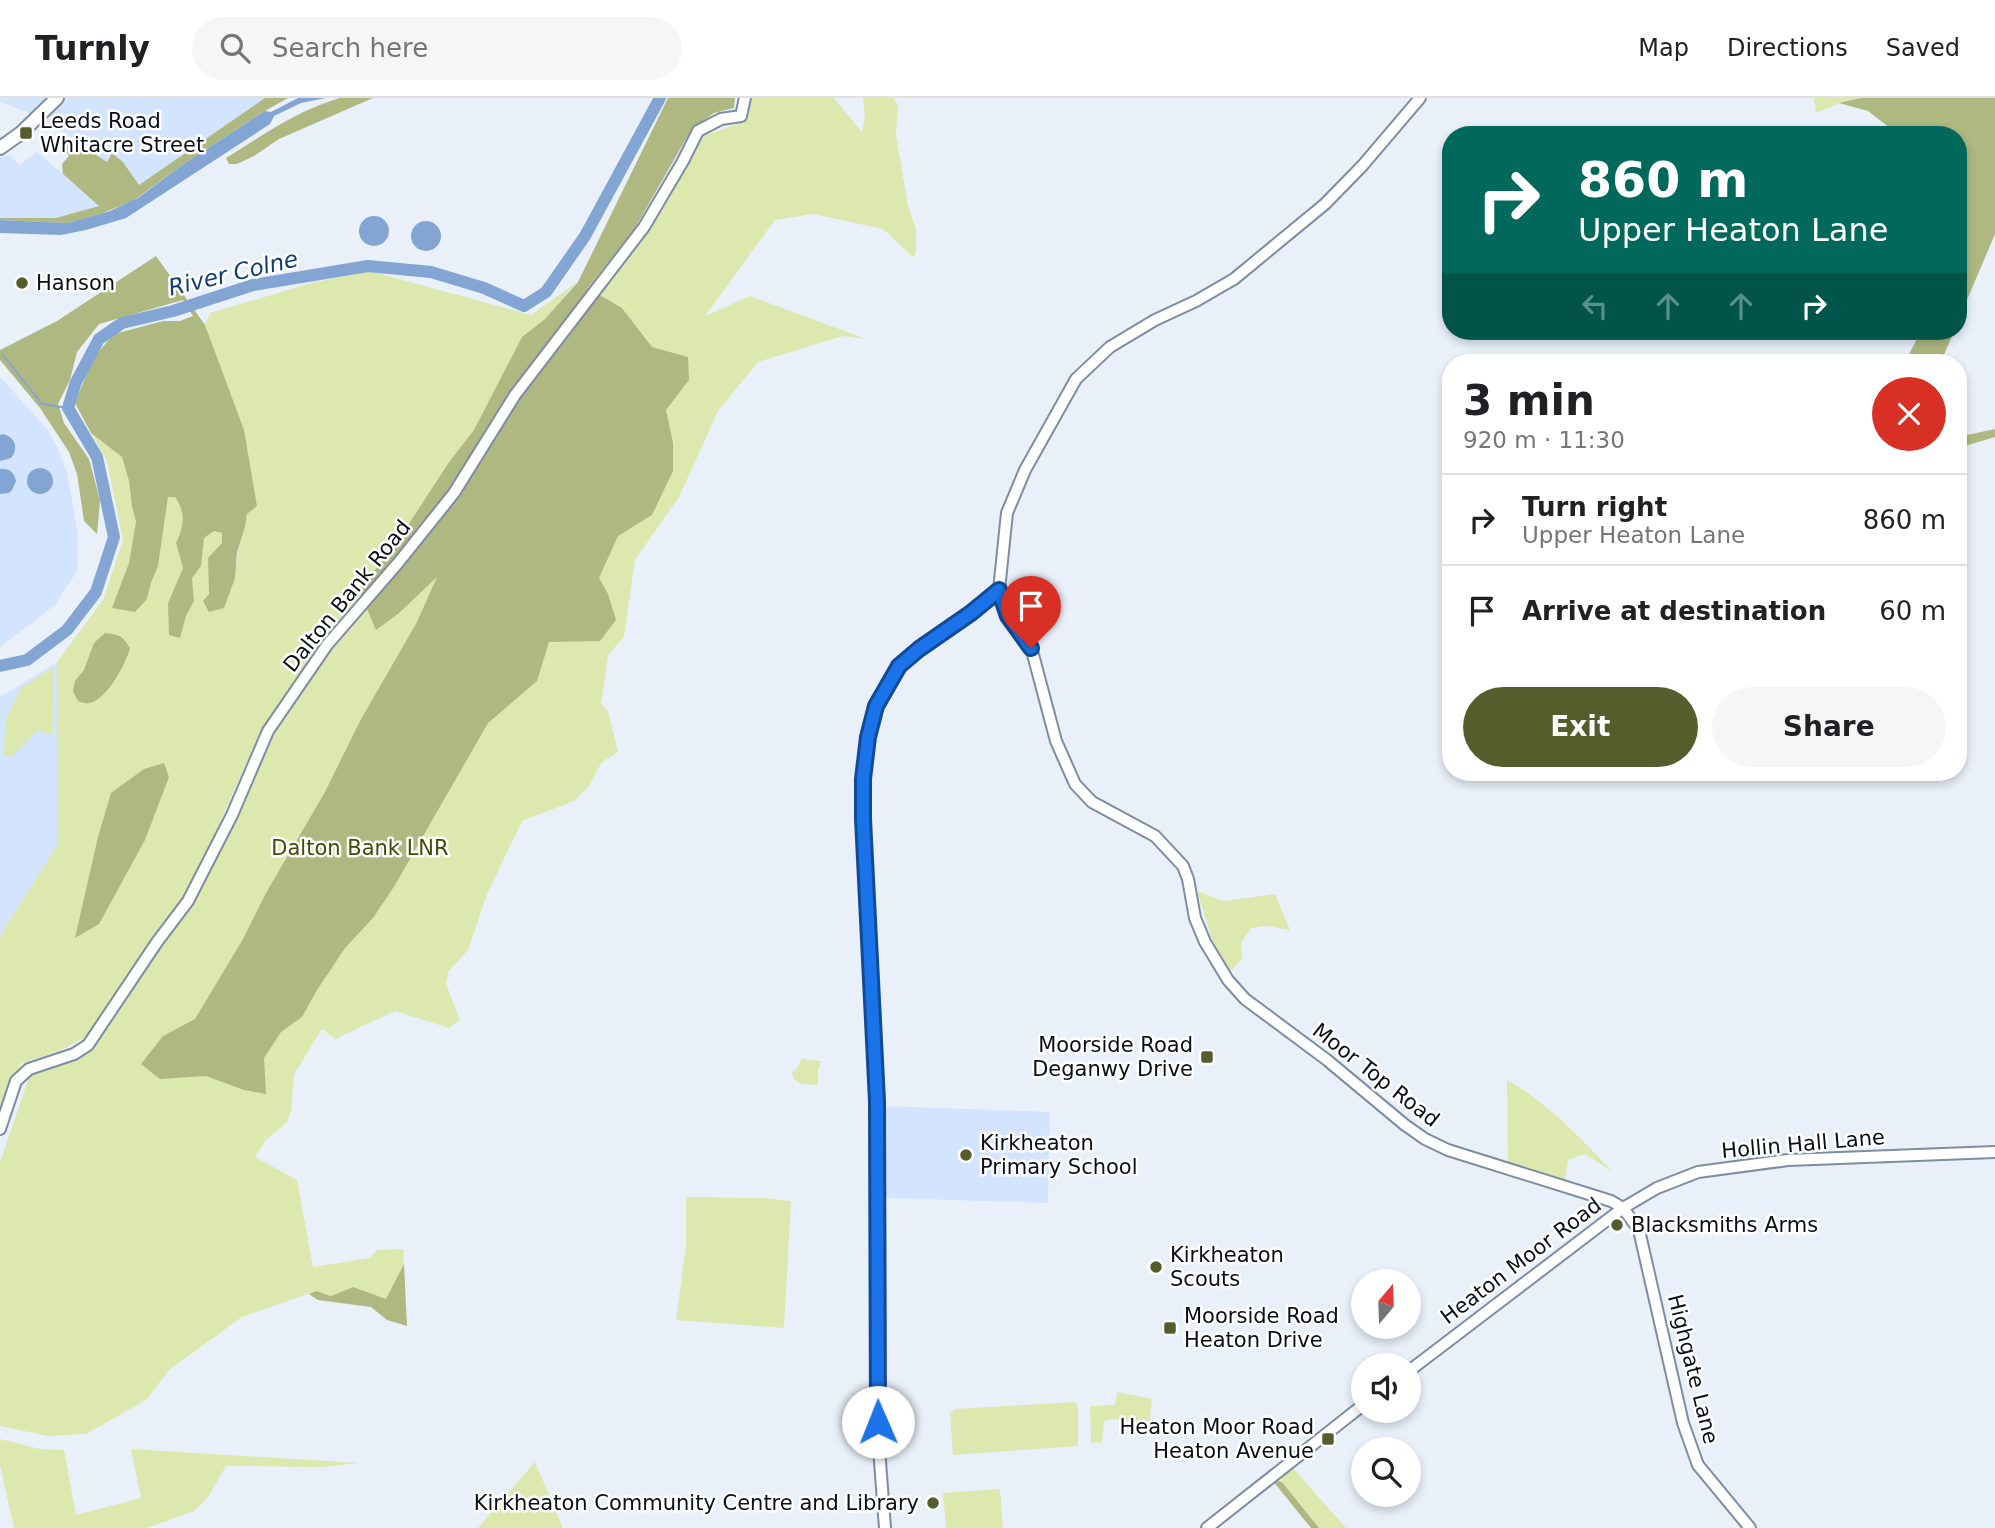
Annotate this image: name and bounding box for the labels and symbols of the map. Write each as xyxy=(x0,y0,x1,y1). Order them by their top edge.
place label: Leeds Road Whitacre Street xyxy=(40,109,204,157)
marker: Leeds Road Whitacre Street xyxy=(18,125,34,141)
water label: River Colne xyxy=(166,245,300,301)
place label: Hanson xyxy=(36,271,115,295)
marker: Hanson xyxy=(14,275,30,291)
street label: Dalton Bank Road xyxy=(278,515,416,677)
pin xyxy=(1001,576,1061,648)
park label: Dalton Bank LNR xyxy=(271,836,449,860)
street label: Moor Top Road xyxy=(1308,1018,1444,1132)
place label: Moorside Road Deganwy Drive xyxy=(1032,1033,1193,1081)
marker: Moorside Road Deganwy Drive xyxy=(1199,1049,1215,1065)
street label: Hollin Hall Lane xyxy=(1720,1125,1886,1163)
place label: Kirkheaton Primary School xyxy=(980,1131,1138,1179)
marker: Kirkheaton Primary School xyxy=(958,1147,974,1163)
street label: Heaton Moor Road xyxy=(1436,1193,1606,1329)
place label: Blacksmiths Arms xyxy=(1631,1213,1818,1237)
marker: Blacksmiths Arms xyxy=(1609,1217,1625,1233)
place label: Kirkheaton Scouts xyxy=(1170,1243,1284,1291)
marker: Kirkheaton Scouts xyxy=(1148,1259,1164,1275)
north arrow xyxy=(1351,1269,1421,1339)
street label: Highgate Lane xyxy=(1663,1292,1723,1446)
place label: Moorside Road Heaton Drive xyxy=(1184,1304,1339,1352)
marker: Moorside Road Heaton Drive xyxy=(1162,1320,1178,1336)
position arrow xyxy=(841,1385,915,1459)
place label: Heaton Moor Road Heaton Avenue xyxy=(1120,1415,1314,1463)
marker: Heaton Moor Road Heaton Avenue xyxy=(1320,1431,1336,1447)
place label: Kirkheaton Community Centre and Library xyxy=(474,1491,919,1515)
marker: Kirkheaton Community Centre and Library xyxy=(925,1495,941,1511)

